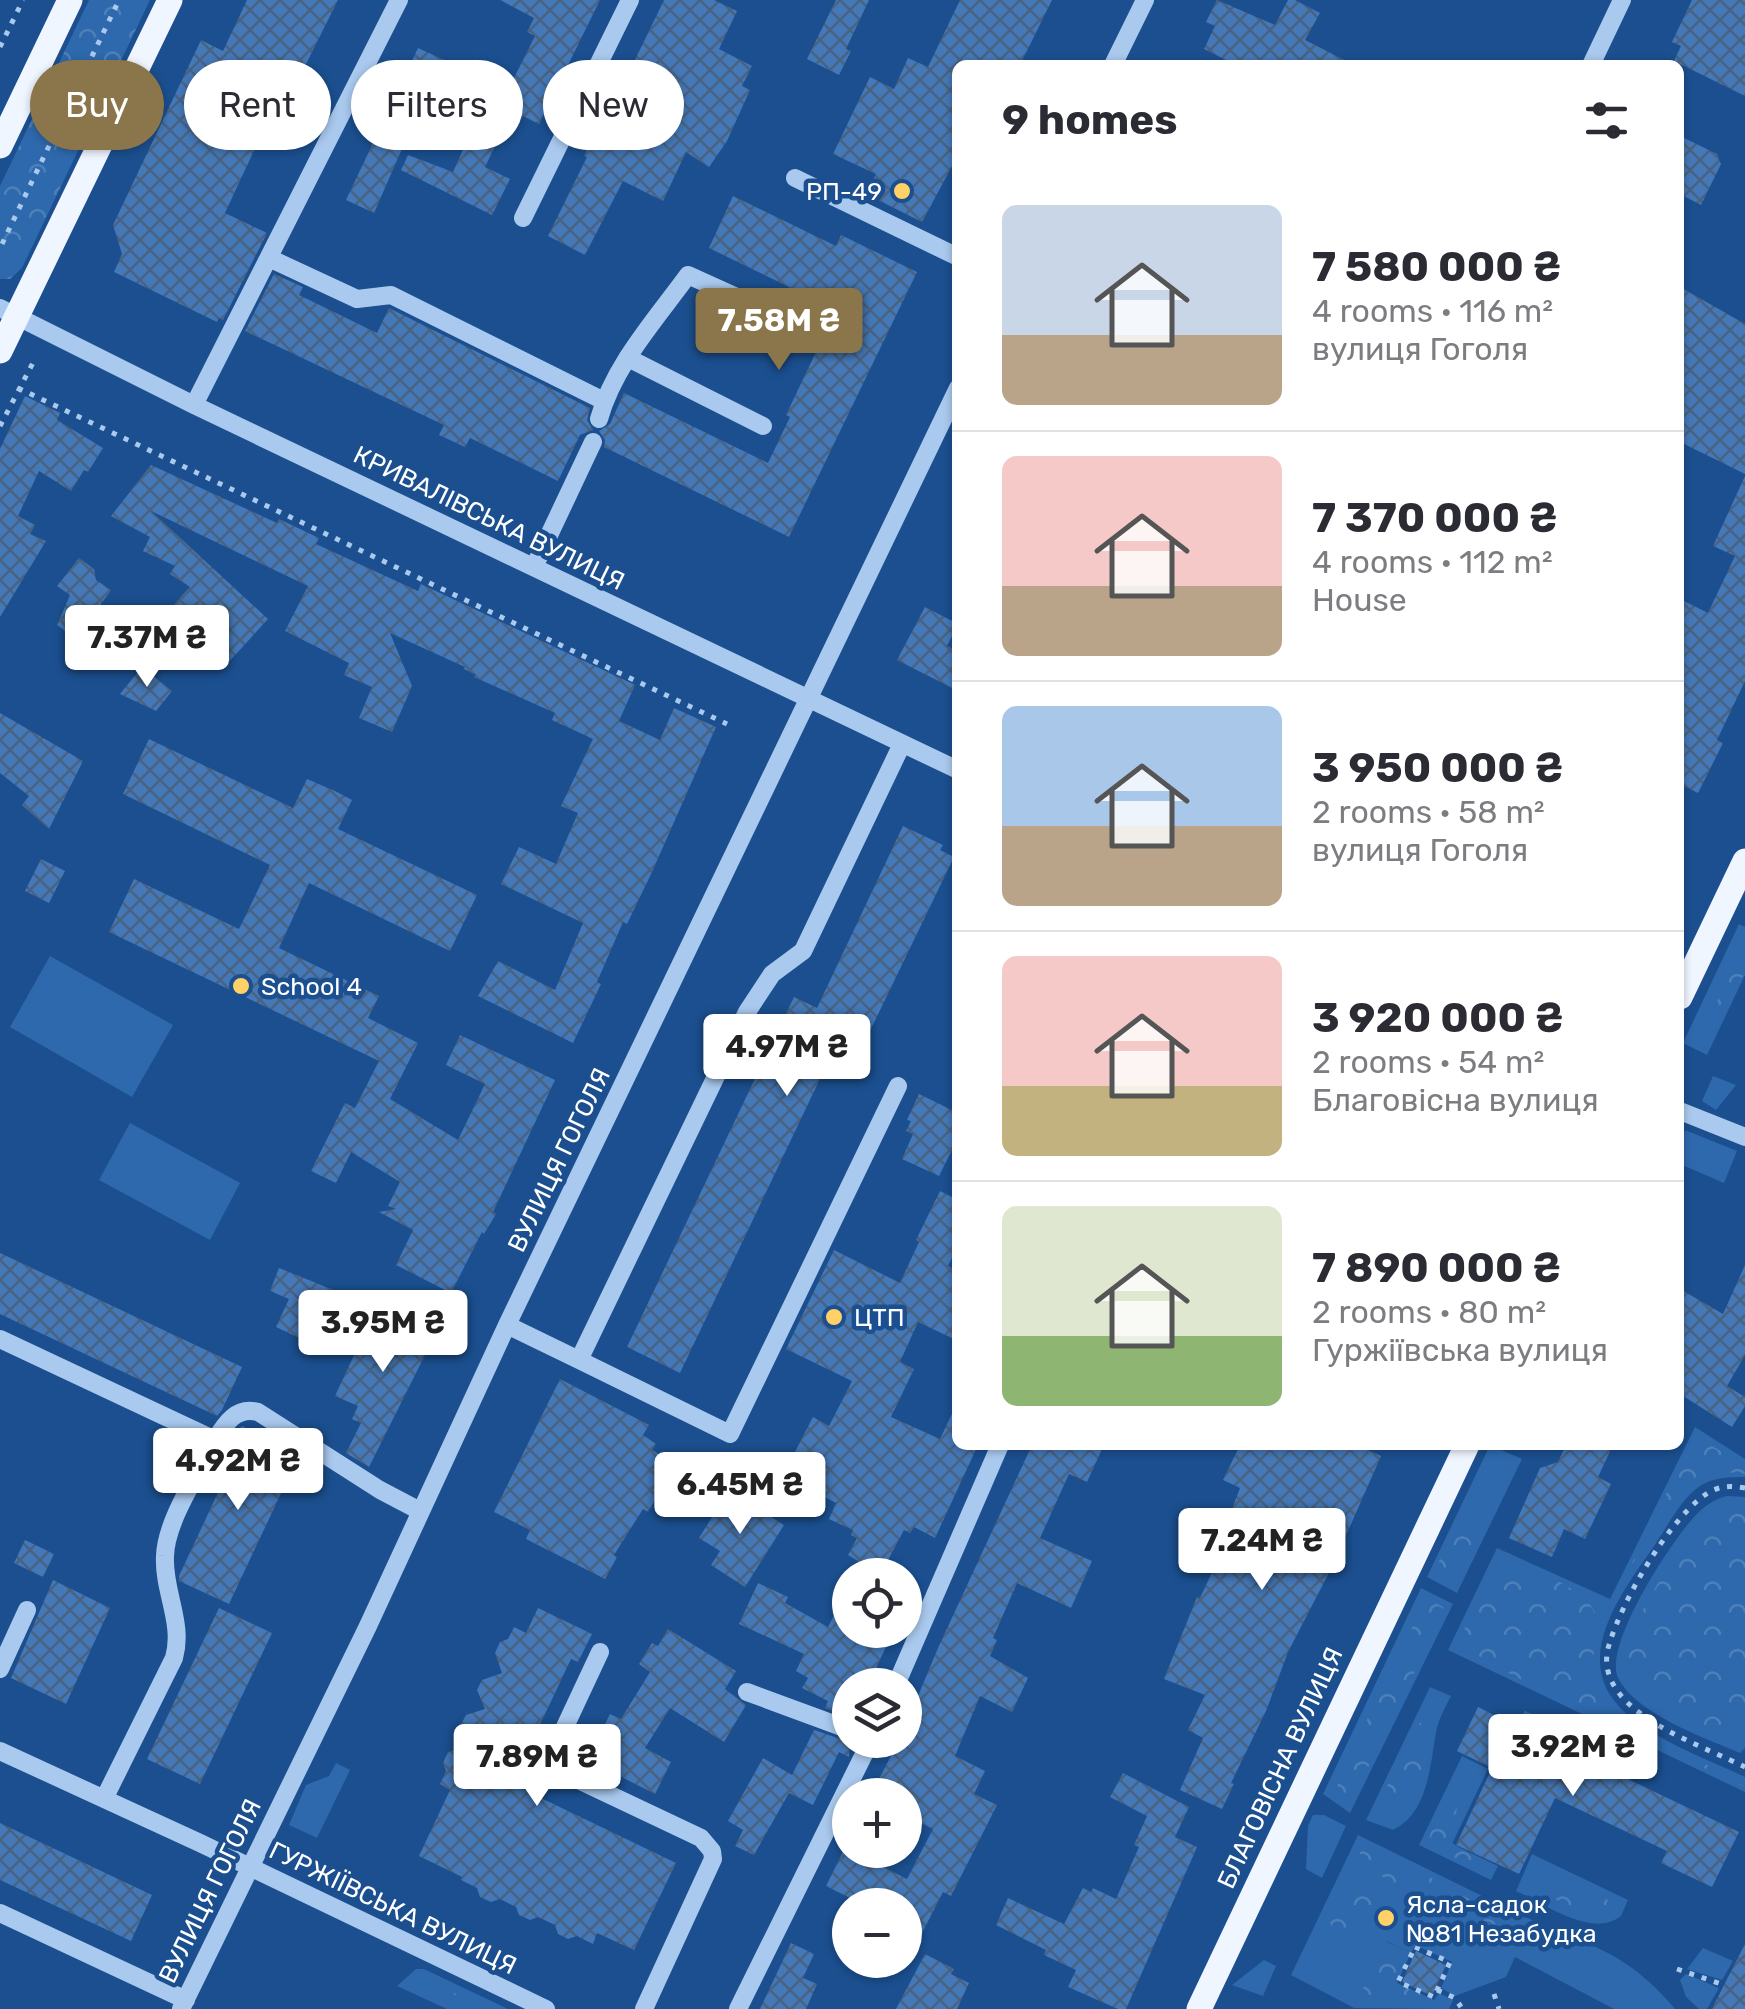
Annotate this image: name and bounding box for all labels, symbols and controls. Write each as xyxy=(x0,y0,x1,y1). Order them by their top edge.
chip: Buy xyxy=(30,60,164,150)
chip: Rent xyxy=(184,60,331,150)
chip: Filters xyxy=(351,60,523,150)
chip: New xyxy=(543,60,684,150)
icon: filters xyxy=(1579,93,1634,148)
text: 9 homes xyxy=(1002,95,1177,145)
place label: РП-49 xyxy=(806,177,882,206)
marker: РП-49 xyxy=(891,180,913,202)
text: 7 580 000 ₴ xyxy=(1312,242,1561,292)
icon: home xyxy=(1082,245,1202,365)
pin: 7.58M ₴ xyxy=(687,288,871,373)
text: 4 rooms · 116 m² xyxy=(1312,292,1553,330)
text: 7.58M ₴ xyxy=(718,301,840,339)
text: вулиця Гоголя xyxy=(1312,330,1528,368)
street label: КРИВАЛІВСЬКА ВУЛИЦЯ xyxy=(349,440,629,596)
text: 7 370 000 ₴ xyxy=(1312,493,1557,543)
icon: home xyxy=(1082,496,1202,616)
text: 4 rooms · 112 m² xyxy=(1312,543,1553,581)
text: House xyxy=(1312,581,1407,619)
pin: 7.37M ₴ xyxy=(55,605,239,690)
text: 7.37M ₴ xyxy=(87,618,207,656)
text: 3 950 000 ₴ xyxy=(1312,743,1563,793)
icon: home xyxy=(1082,746,1202,866)
text: 2 rooms · 58 m² xyxy=(1312,793,1545,831)
text: вулиця Гоголя xyxy=(1312,831,1528,869)
place label: School 4 xyxy=(261,972,362,1001)
marker: School 4 xyxy=(230,975,252,997)
text: 3 920 000 ₴ xyxy=(1312,993,1563,1043)
icon: home xyxy=(1082,996,1202,1116)
pin: 4.97M ₴ xyxy=(695,1014,879,1099)
text: 4.97M ₴ xyxy=(725,1027,849,1065)
text: 2 rooms · 54 m² xyxy=(1312,1043,1544,1081)
street label: ВУЛИЦЯ ГОГОЛЯ xyxy=(502,1063,616,1257)
text: Благовісна вулиця xyxy=(1312,1081,1599,1119)
text: 7 890 000 ₴ xyxy=(1312,1243,1561,1293)
icon: home xyxy=(1082,1246,1202,1366)
pin: 3.95M ₴ xyxy=(291,1290,475,1375)
text: 2 rooms · 80 m² xyxy=(1312,1293,1546,1331)
text: 3.95M ₴ xyxy=(320,1303,446,1341)
place label: ЦТП xyxy=(854,1303,905,1332)
marker: ЦТП xyxy=(823,1306,845,1328)
text: Гуржіївська вулиця xyxy=(1312,1331,1608,1369)
pin: 4.92M ₴ xyxy=(146,1428,330,1513)
text: 4.92M ₴ xyxy=(175,1441,301,1479)
pin: 6.45M ₴ xyxy=(648,1452,832,1537)
text: 6.45M ₴ xyxy=(676,1465,804,1503)
pin: 7.24M ₴ xyxy=(1170,1508,1354,1593)
text: 7.24M ₴ xyxy=(1200,1521,1324,1559)
map controls xyxy=(832,1558,922,1978)
button: locate xyxy=(832,1558,922,1648)
street label: БЛАГОВІСНА ВУЛИЦЯ xyxy=(1211,1643,1349,1893)
button: layers xyxy=(832,1668,922,1758)
pin: 3.92M ₴ xyxy=(1481,1714,1665,1799)
pin: 7.89M ₴ xyxy=(445,1724,629,1809)
text: 3.92M ₴ xyxy=(1510,1727,1636,1765)
text: 7.89M ₴ xyxy=(476,1737,598,1775)
button: + xyxy=(832,1778,922,1868)
street label: ВУЛИЦЯ ГОГОЛЯ xyxy=(153,1794,267,1988)
street label: ГУРЖІЇВСЬКА ВУЛИЦЯ xyxy=(265,1836,521,1980)
button: − xyxy=(832,1888,922,1978)
place label: Ясла-садок №81 Незабудка xyxy=(1406,1890,1597,1948)
marker: Ясла-садок №81 Незабудка xyxy=(1375,1907,1397,1929)

